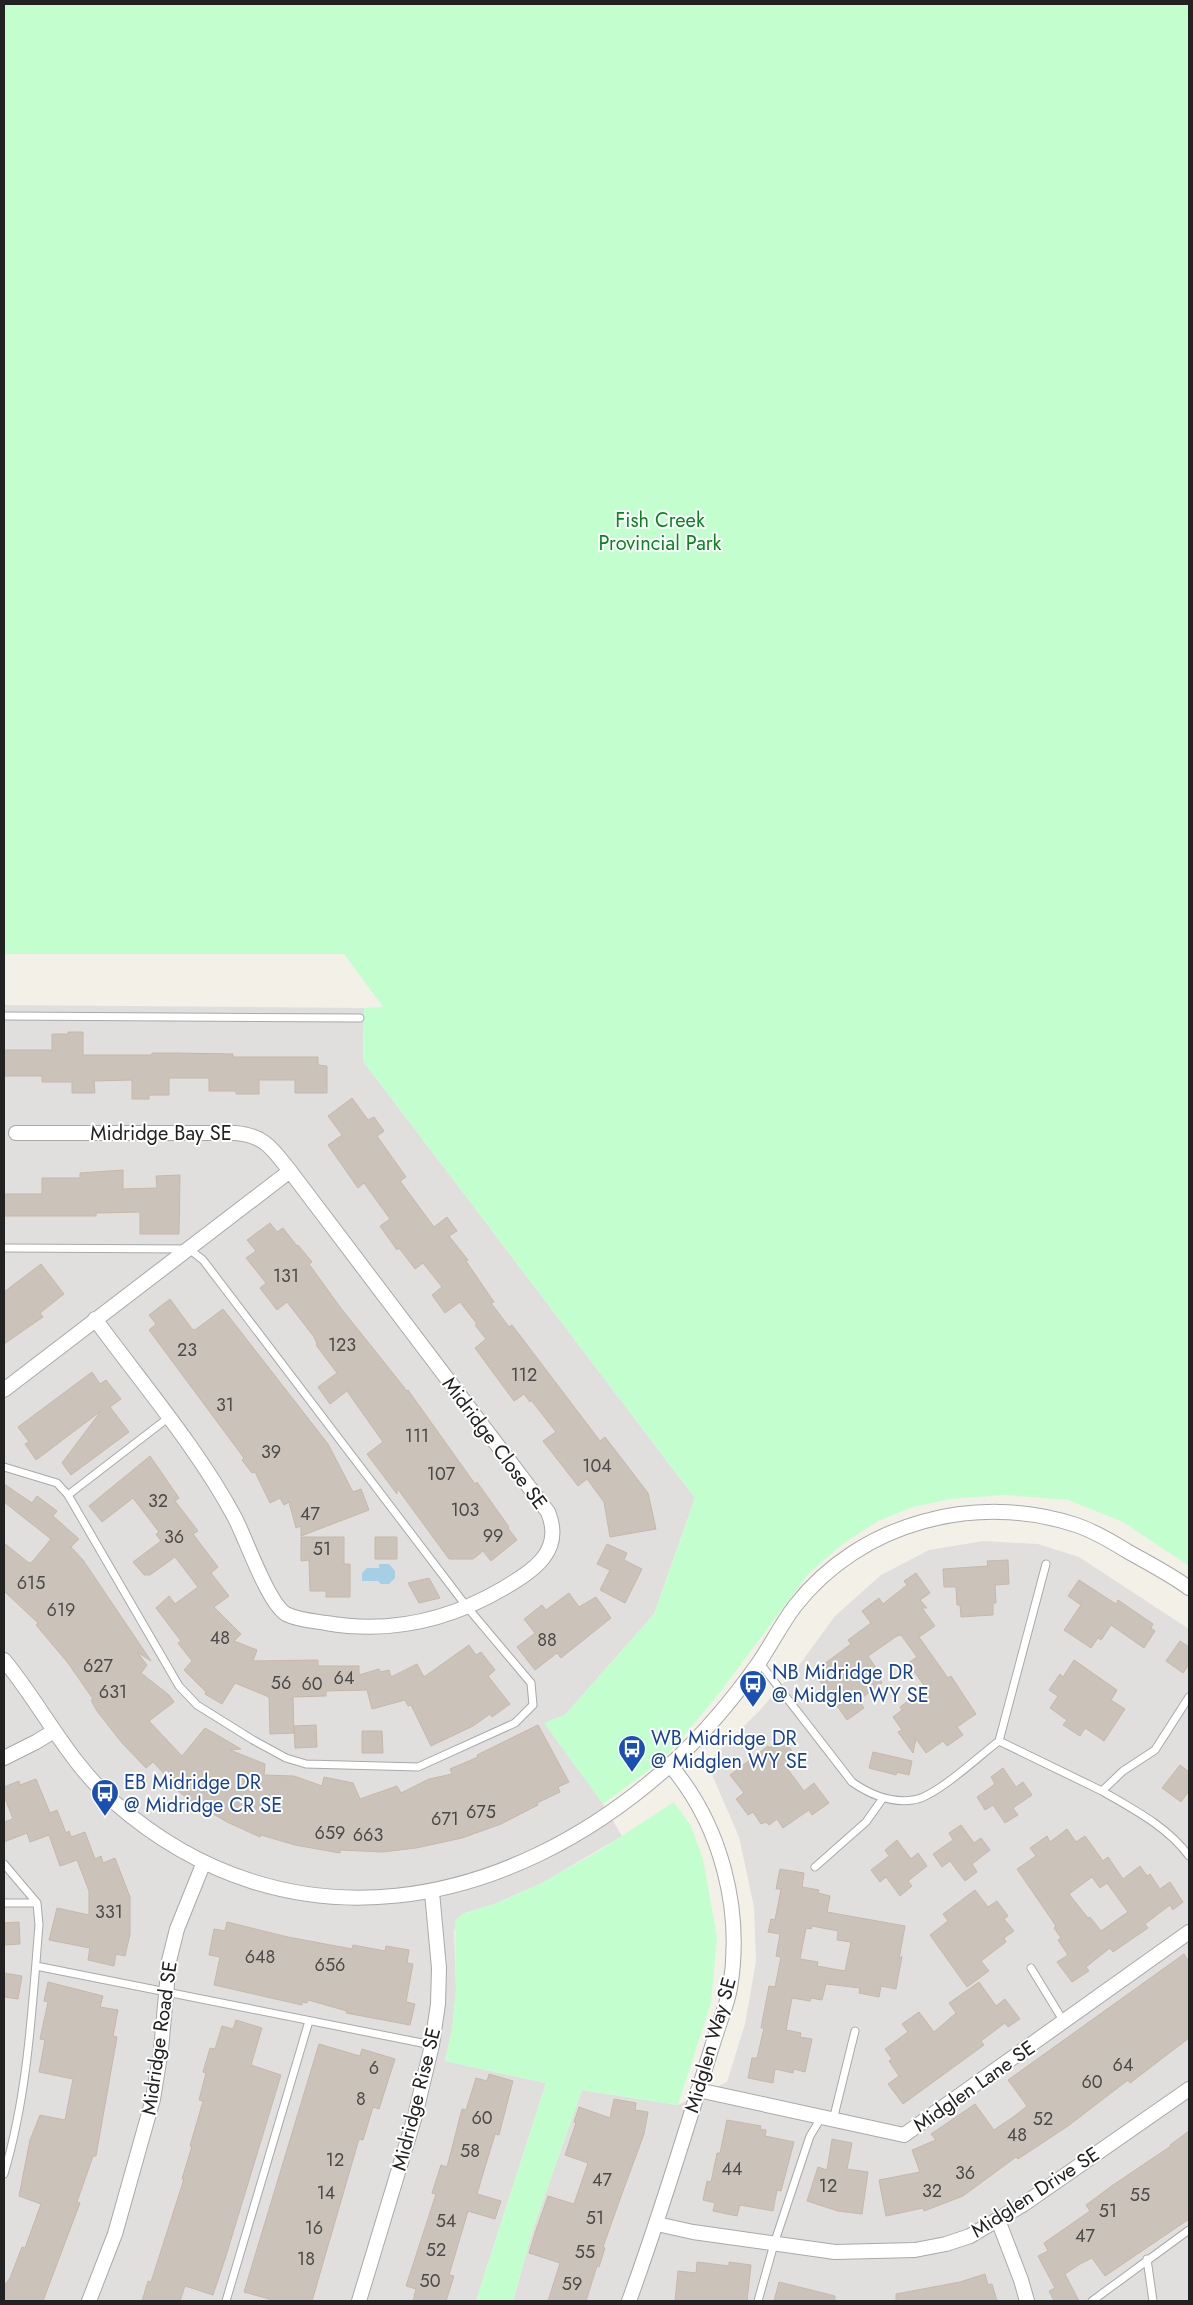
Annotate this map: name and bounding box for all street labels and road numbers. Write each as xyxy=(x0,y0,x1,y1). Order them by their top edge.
street label: Midridge Bay SE xyxy=(90,1119,232,1148)
street label: Midridge Close SE xyxy=(435,1371,554,1516)
street label: Midridge Road SE xyxy=(134,1959,185,2117)
street label: Midglen Way SE xyxy=(677,1974,744,2116)
street label: Midridge Rise SE xyxy=(385,2024,448,2174)
street label: Midglen Lane SE xyxy=(907,2034,1041,2139)
street label: Midglen Drive SE xyxy=(965,2140,1105,2245)

